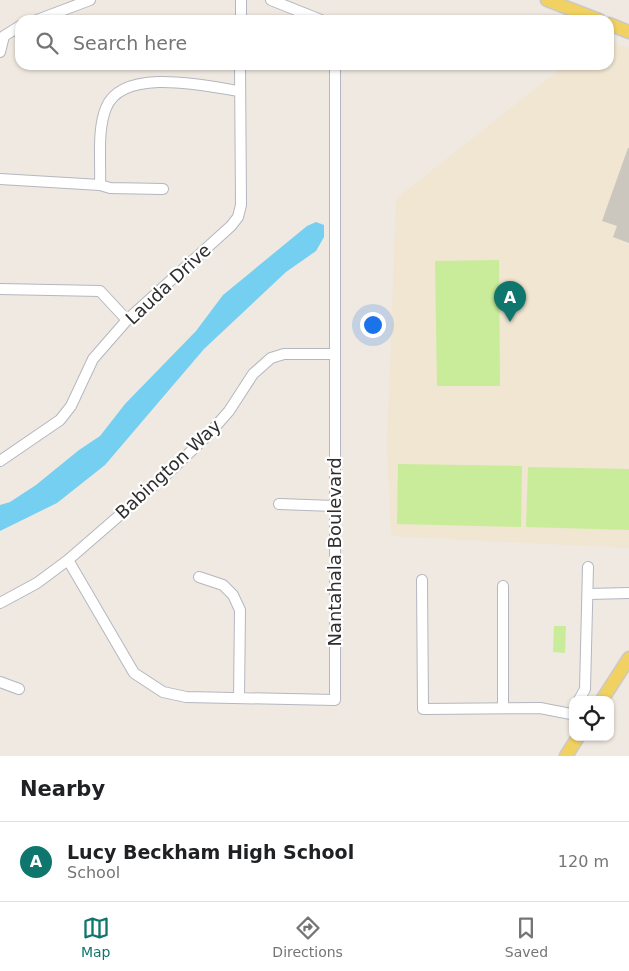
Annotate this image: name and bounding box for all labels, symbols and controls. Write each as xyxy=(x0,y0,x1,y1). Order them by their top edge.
search box xyxy=(15,15,614,70)
icon: search xyxy=(33,29,61,57)
text: Search here xyxy=(73,32,187,54)
street label: Lauda Drive xyxy=(121,239,215,329)
pin: A xyxy=(494,281,526,322)
your location xyxy=(360,312,386,338)
street label: Babington Way xyxy=(111,415,225,523)
street label: Nantahala Boulevard xyxy=(324,457,345,647)
map controls xyxy=(569,696,614,741)
button: locate xyxy=(569,696,614,741)
text: Nearby xyxy=(20,777,105,801)
text: Lucy Beckham High School xyxy=(67,841,354,863)
text: A xyxy=(30,852,42,871)
text: 120 m xyxy=(558,852,609,871)
text: School xyxy=(67,863,120,882)
tab: Map xyxy=(81,914,110,960)
tab: Directions xyxy=(272,914,343,960)
tab: Saved xyxy=(505,914,548,960)

